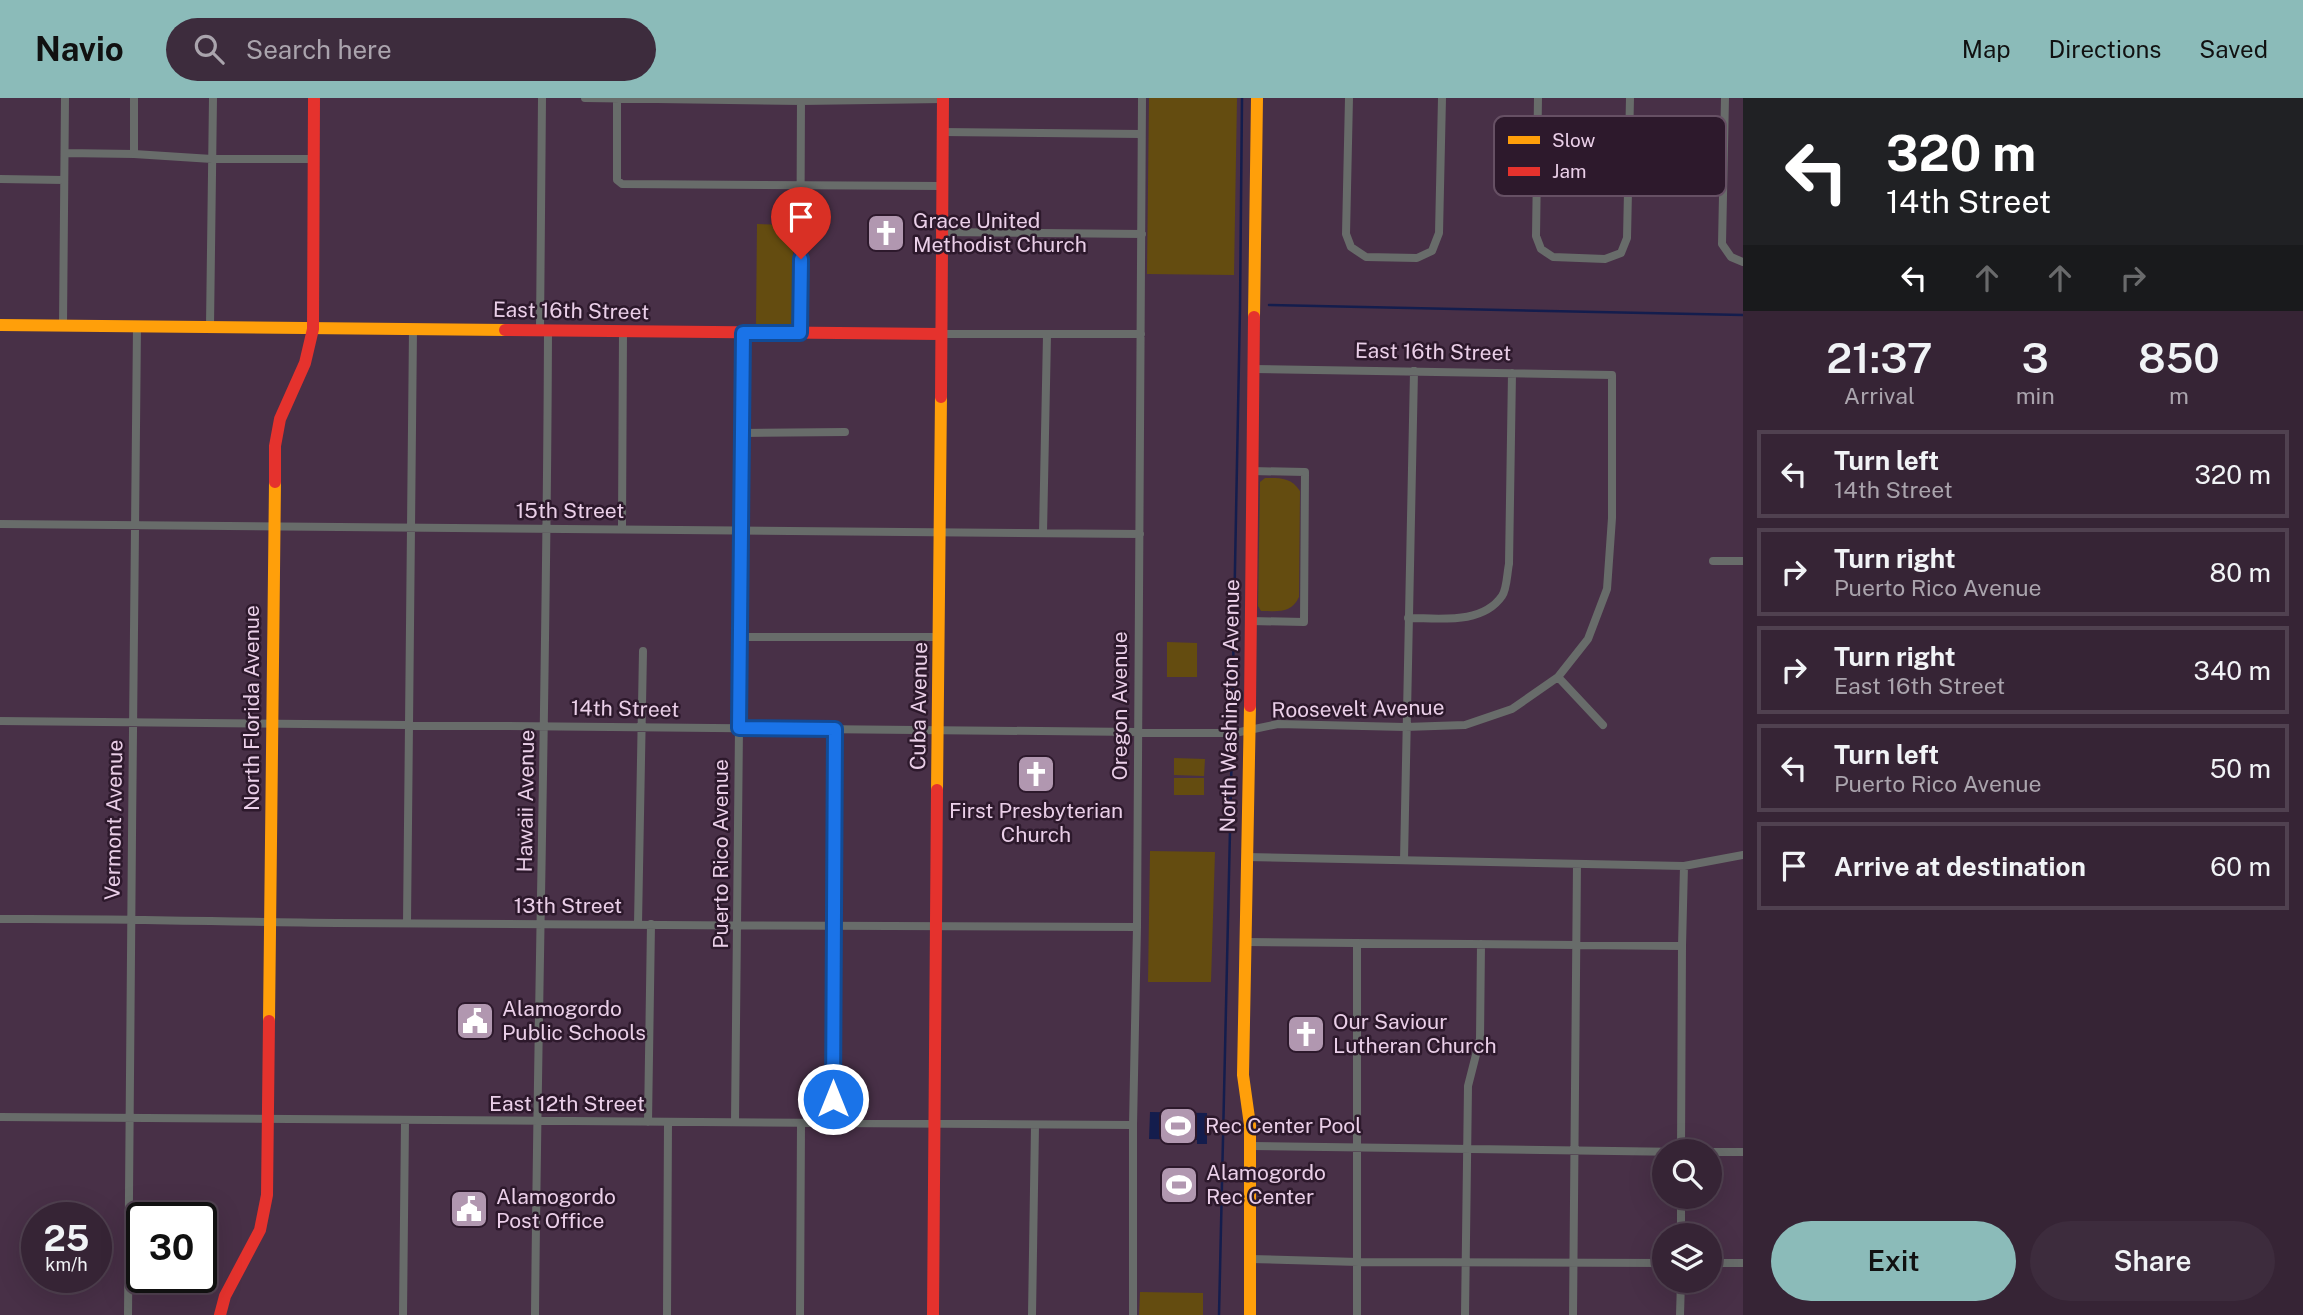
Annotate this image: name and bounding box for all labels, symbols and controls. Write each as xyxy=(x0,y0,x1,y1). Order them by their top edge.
search box xyxy=(166,18,656,81)
text: Navio xyxy=(35,30,124,68)
icon: search xyxy=(190,30,228,68)
text: Search here xyxy=(246,34,392,65)
text: Map xyxy=(1962,35,2011,63)
text: Directions xyxy=(2049,35,2161,63)
text: Saved xyxy=(2199,35,2268,63)
legend xyxy=(1494,116,1726,196)
text: 320 m xyxy=(1886,124,2036,182)
icon: left xyxy=(1771,126,1862,217)
text: Slow xyxy=(1552,129,1596,151)
text: Jam xyxy=(1552,160,1586,182)
text: 14th Street xyxy=(1886,183,2051,220)
pin xyxy=(771,187,831,259)
icon: arrive xyxy=(782,198,820,236)
place label: Grace United Methodist Church xyxy=(913,208,1087,257)
church icon: Grace United Methodist Church xyxy=(865,212,907,254)
icon: left xyxy=(1895,259,1933,297)
icon: ahead xyxy=(1968,259,2006,297)
icon: ahead xyxy=(2041,259,2079,297)
icon: right xyxy=(2114,259,2152,297)
street label: East 16th Street xyxy=(493,297,649,324)
text: 21:37 xyxy=(1826,333,1933,382)
text: 3 xyxy=(2022,333,2049,382)
text: 850 xyxy=(2138,333,2220,382)
street label: East 16th Street xyxy=(1355,338,1511,365)
text: Arrival xyxy=(1844,382,1915,409)
text: min xyxy=(2016,382,2055,409)
text: m xyxy=(2169,382,2189,409)
text: Turn left xyxy=(1834,445,1939,476)
icon: left xyxy=(1775,455,1813,493)
text: 320 m xyxy=(2194,459,2271,490)
text: 14th Street xyxy=(1834,476,1953,503)
street label: 15th Street xyxy=(516,498,624,523)
text: Turn right xyxy=(1834,543,1956,574)
icon: right xyxy=(1775,553,1813,591)
text: 80 m xyxy=(2210,557,2271,588)
text: Puerto Rico Avenue xyxy=(1834,574,2042,601)
street label: North Washington Avenue xyxy=(1215,579,1244,833)
street label: North Florida Avenue xyxy=(239,605,264,811)
street label: Oregon Avenue xyxy=(1107,631,1132,781)
text: Turn right xyxy=(1834,641,1956,672)
street label: Cuba Avenue xyxy=(905,642,932,770)
icon: right xyxy=(1775,651,1813,689)
text: 340 m xyxy=(2194,655,2271,686)
text: East 16th Street xyxy=(1834,672,2005,699)
street label: Roosevelt Avenue xyxy=(1271,694,1445,723)
street label: 14th Street xyxy=(571,695,679,722)
street label: Hawaii Avenue xyxy=(512,729,539,873)
text: Turn left xyxy=(1834,739,1939,770)
street label: Vermont Avenue xyxy=(100,740,127,900)
icon: left xyxy=(1775,749,1813,787)
church icon: First Presbyterian Church xyxy=(1015,753,1057,795)
text: 50 m xyxy=(2210,753,2271,784)
street label: Puerto Rico Avenue xyxy=(708,759,733,949)
text: Puerto Rico Avenue xyxy=(1834,770,2042,797)
place label: First Presbyterian Church xyxy=(949,798,1123,847)
icon: arrive xyxy=(1775,847,1813,885)
text: Arrive at destination xyxy=(1834,851,2086,882)
text: 60 m xyxy=(2210,851,2271,882)
street label: 13th Street xyxy=(514,893,622,918)
place label: Alamogordo Public Schools xyxy=(502,996,646,1045)
public building icon: Alamogordo Public Schools xyxy=(454,1000,496,1042)
place label: Our Saviour Lutheran Church xyxy=(1333,1009,1497,1058)
church icon: Our Saviour Lutheran Church xyxy=(1285,1013,1327,1055)
position arrow xyxy=(796,1062,870,1136)
street label: East 12th Street xyxy=(489,1091,645,1116)
sports icon: Rec Center Pool xyxy=(1157,1105,1199,1147)
place label: Rec Center Pool xyxy=(1205,1113,1362,1138)
map controls xyxy=(1652,1139,1722,1293)
button: search xyxy=(1652,1139,1722,1209)
place label: Alamogordo Rec Center xyxy=(1206,1160,1326,1209)
sports icon: Alamogordo Rec Center xyxy=(1158,1164,1200,1206)
place label: Alamogordo Post Office xyxy=(496,1184,616,1233)
public building icon: Alamogordo Post Office xyxy=(448,1188,490,1230)
speed limit sign: 30 xyxy=(126,1202,217,1293)
text: 25 xyxy=(44,1218,89,1259)
button: Exit xyxy=(1771,1221,2016,1301)
button: Share xyxy=(2030,1221,2275,1301)
button: layers xyxy=(1652,1223,1722,1293)
text: km/h xyxy=(45,1254,88,1275)

